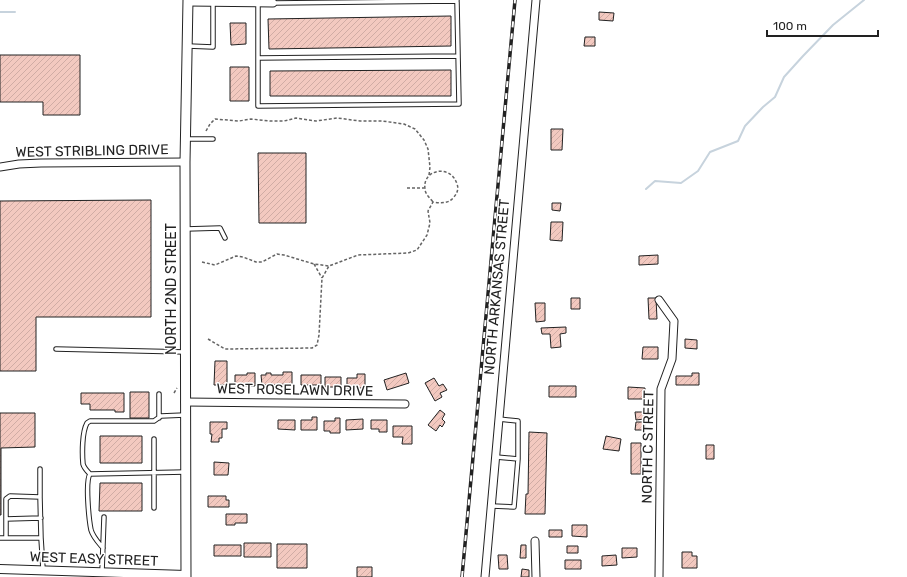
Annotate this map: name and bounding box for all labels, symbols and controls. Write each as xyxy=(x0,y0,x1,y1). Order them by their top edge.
scale bar xyxy=(767,12,878,38)
text: 100 m xyxy=(773,19,807,33)
street label: WEST STRIBLING DRIVE xyxy=(15,141,169,161)
street label: NORTH ARKANSAS STREET xyxy=(481,198,513,376)
street label: NORTH 2ND STREET xyxy=(163,223,180,355)
street label: WEST ROSELAWN DRIVE xyxy=(216,380,374,400)
street label: NORTH C STREET xyxy=(639,390,657,504)
street label: WEST EASY STREET xyxy=(29,548,159,570)

